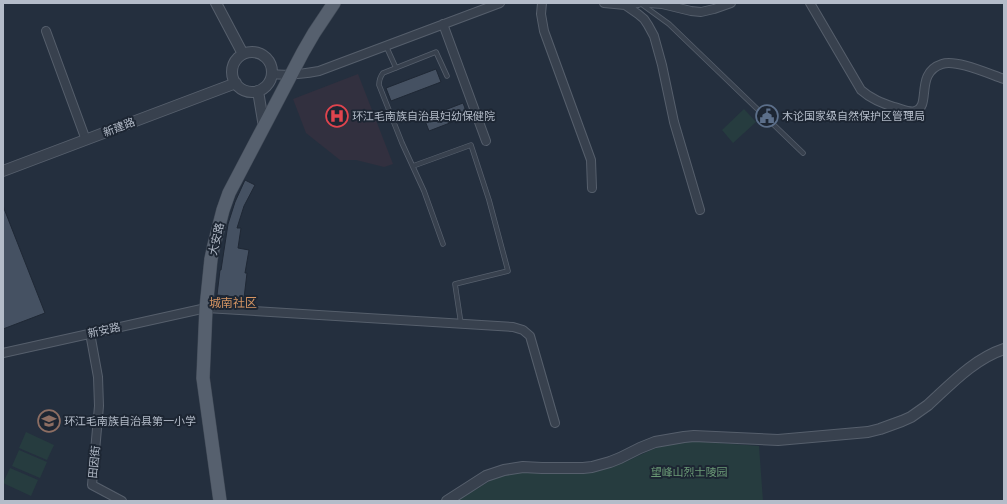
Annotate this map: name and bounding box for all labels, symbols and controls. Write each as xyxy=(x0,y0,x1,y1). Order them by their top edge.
hospital icon: 环江毛南族自治县妇幼保健院 xyxy=(324,103,350,129)
public building icon: 木论国家级自然保护区管理局 xyxy=(754,103,780,129)
place label: 环江毛南族自治县妇幼保健院 xyxy=(352,108,495,123)
place label: 木论国家级自然保护区管理局 xyxy=(782,108,925,123)
street label: 新建路 xyxy=(101,114,137,139)
street label: 大安路 xyxy=(204,221,227,257)
district label: 城南社区 xyxy=(209,294,257,311)
street label: 新安路 xyxy=(86,318,122,341)
school or university icon: 环江毛南族自治县第一小学 xyxy=(36,408,62,434)
place label: 环江毛南族自治县第一小学 xyxy=(64,413,196,428)
street label: 田因街 xyxy=(84,445,103,479)
park label: 望峰山烈士陵园 xyxy=(651,464,728,479)

